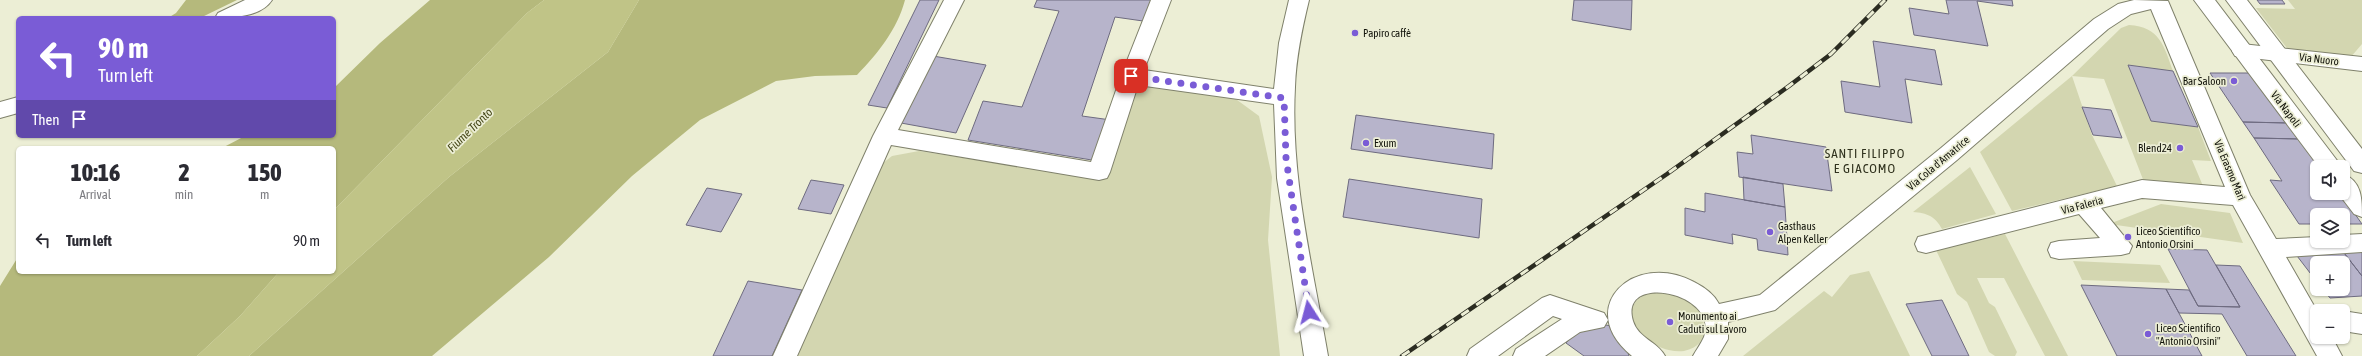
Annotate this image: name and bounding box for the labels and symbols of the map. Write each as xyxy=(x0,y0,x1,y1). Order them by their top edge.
place label: Papiro caffè xyxy=(1363,27,1411,39)
marker: Papiro caffè xyxy=(1350,28,1360,38)
street label: Via Nuoro xyxy=(2298,51,2340,67)
pin xyxy=(1114,59,1148,93)
place label: Bar Saloon xyxy=(2183,75,2226,87)
marker: Bar Saloon xyxy=(2229,76,2239,86)
street label: Via Napoli xyxy=(2269,89,2303,129)
water label: Fiume Tronto xyxy=(445,105,496,155)
street label: Via Cola d'Amatrice xyxy=(1904,133,1972,193)
place label: Exum xyxy=(1374,137,1396,149)
marker: Exum xyxy=(1361,138,1371,148)
street label: Via Erasmo Mari xyxy=(2212,138,2248,202)
place label: Blend24 xyxy=(2138,142,2172,154)
marker: Blend24 xyxy=(2175,143,2185,153)
district label: SANTI FILIPPO E GIACOMO xyxy=(1825,146,1905,176)
street label: Via Faleria xyxy=(2060,194,2104,216)
place label: Gasthaus Alpen Keller xyxy=(1778,220,1828,245)
place label: Liceo Scientifico Antonio Orsini xyxy=(2136,225,2201,250)
marker: Gasthaus Alpen Keller xyxy=(1765,227,1775,237)
marker: Liceo Scientifico Antonio Orsini xyxy=(2123,232,2133,242)
position arrow xyxy=(1288,291,1330,333)
place label: Monumento ai Caduti sul Lavoro xyxy=(1678,310,1747,335)
marker: Monumento ai Caduti sul Lavoro xyxy=(1665,317,1675,327)
place label: Liceo Scientifico "Antonio Orsini" xyxy=(2156,322,2221,347)
marker: Liceo Scientifico "Antonio Orsini" xyxy=(2143,329,2153,339)

